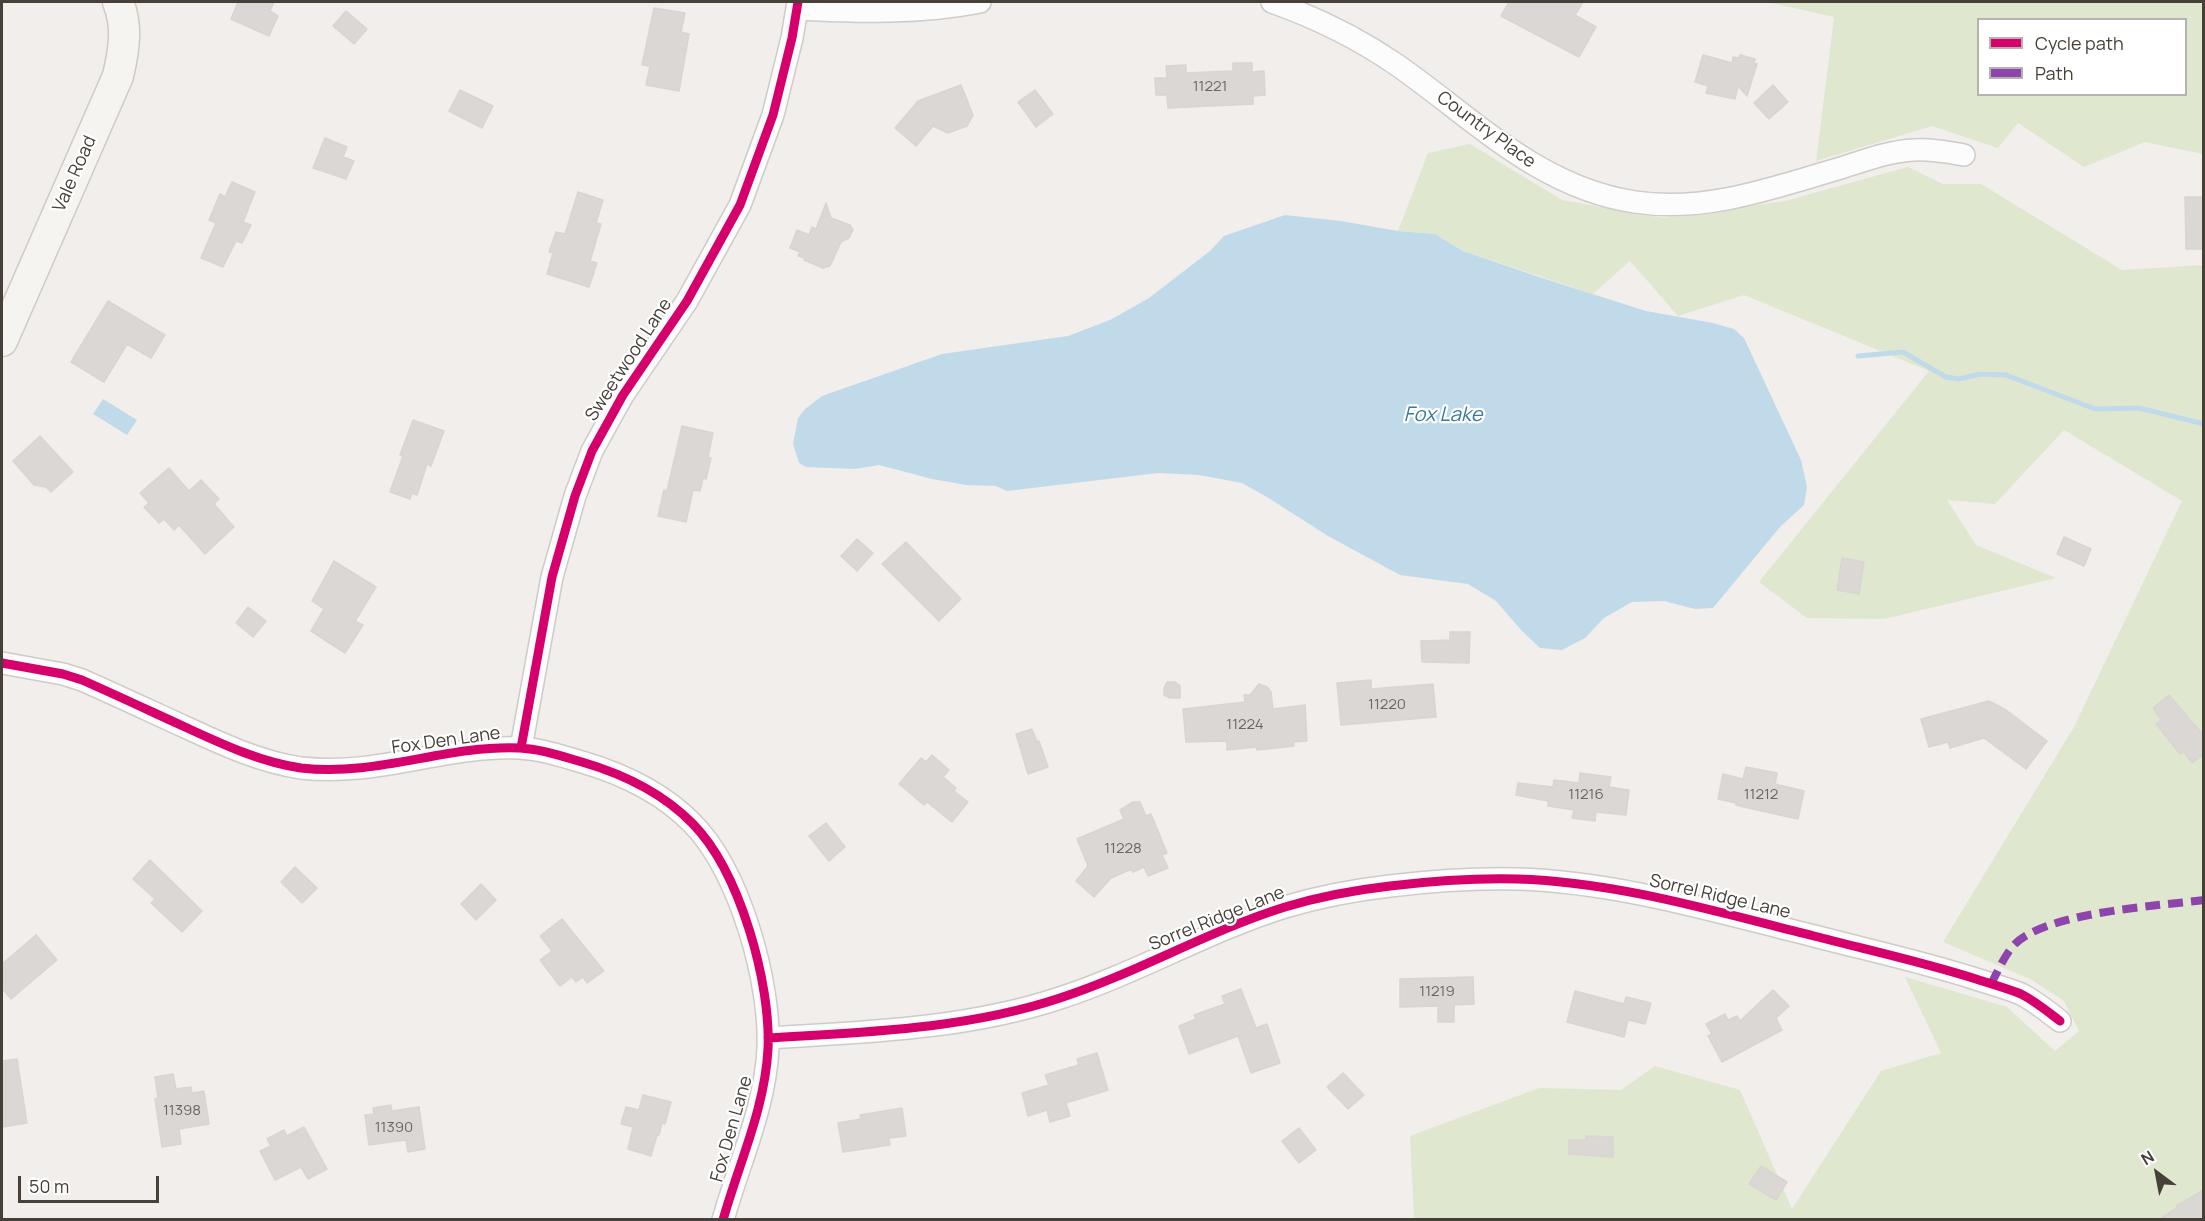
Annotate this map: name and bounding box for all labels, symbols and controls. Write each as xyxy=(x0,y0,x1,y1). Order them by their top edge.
legend xyxy=(1977,18,2187,96)
text: Cycle path xyxy=(2035,31,2124,55)
text: Path xyxy=(2035,61,2073,85)
house number: 11221 xyxy=(1193,78,1227,96)
street label: Country Place xyxy=(1432,87,1540,173)
street label: Vale Road xyxy=(49,133,101,215)
street label: Sweetwood Lane xyxy=(581,295,677,425)
water label: Fox Lake xyxy=(1404,403,1482,427)
house number: 11220 xyxy=(1368,696,1406,714)
house number: 11224 xyxy=(1226,716,1264,734)
street label: Fox Den Lane xyxy=(390,723,502,759)
house number: 11216 xyxy=(1568,786,1604,804)
house number: 11212 xyxy=(1744,786,1778,804)
house number: 11228 xyxy=(1104,840,1142,858)
street label: Sorrel Ridge Lane xyxy=(1647,870,1793,924)
street label: Sorrel Ridge Lane xyxy=(1146,882,1288,956)
house number: 11219 xyxy=(1419,983,1455,1001)
street label: Fox Den Lane xyxy=(707,1073,757,1185)
house number: 11398 xyxy=(163,1102,201,1120)
house number: 11390 xyxy=(375,1119,413,1137)
north arrow xyxy=(2127,1143,2187,1203)
text: N xyxy=(2137,1145,2158,1170)
scale bar xyxy=(21,1164,162,1202)
text: 50 m xyxy=(29,1174,69,1198)

